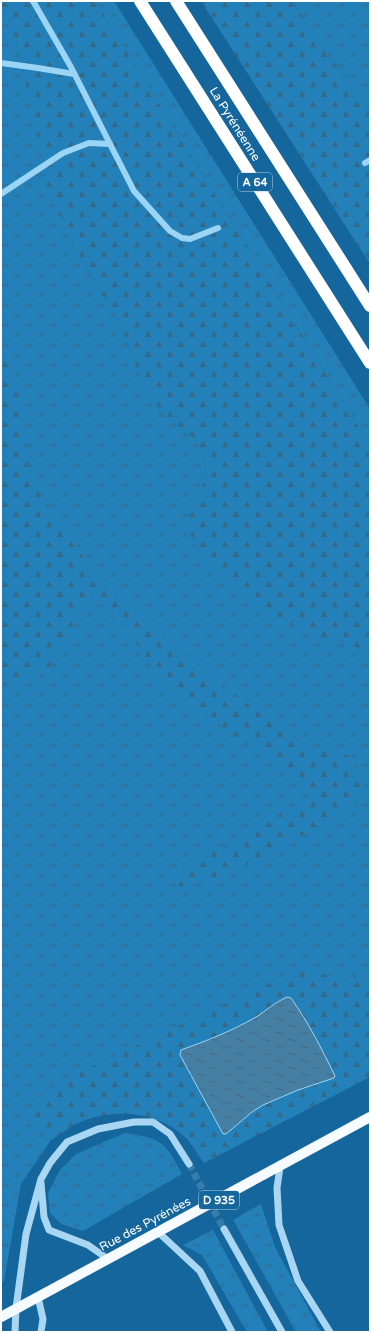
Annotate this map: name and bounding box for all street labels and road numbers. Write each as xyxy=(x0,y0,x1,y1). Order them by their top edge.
street label: La Pyrénéenne xyxy=(207,84,264,164)
road number: A 64 xyxy=(238,173,272,191)
road number: D 935 xyxy=(199,1191,239,1209)
street label: Rue des Pyrénées xyxy=(97,1194,193,1254)

